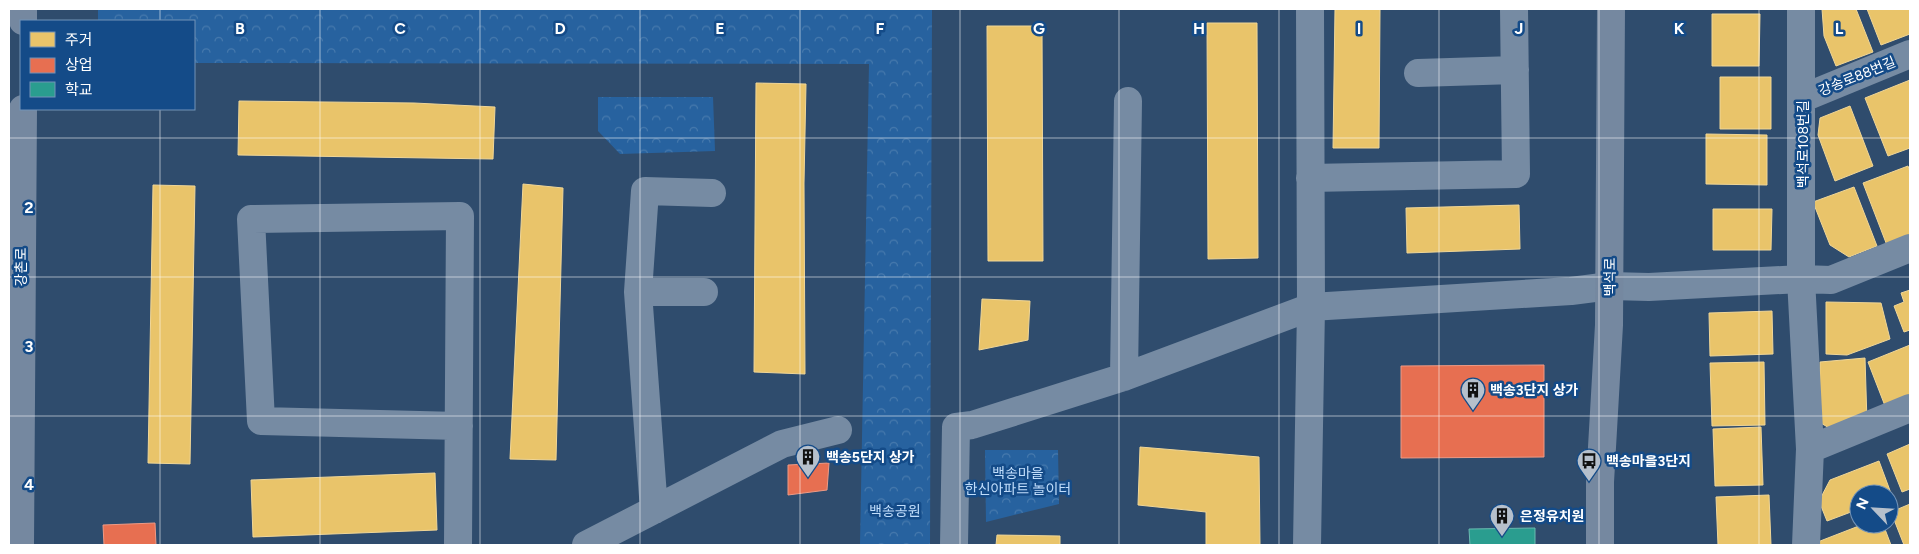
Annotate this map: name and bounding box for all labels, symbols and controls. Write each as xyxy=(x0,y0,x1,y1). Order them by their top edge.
text: B xyxy=(235,19,245,38)
text: C xyxy=(394,19,406,38)
text: D xyxy=(554,19,566,38)
text: E xyxy=(715,19,725,38)
text: F xyxy=(876,19,885,38)
text: G xyxy=(1033,19,1045,38)
text: H xyxy=(1193,19,1205,38)
text: I xyxy=(1357,19,1361,38)
text: J xyxy=(1515,19,1523,38)
text: K xyxy=(1674,19,1685,38)
text: L xyxy=(1835,19,1844,38)
legend xyxy=(20,20,195,110)
text: 주거 xyxy=(65,31,93,49)
street label: 강송로88번길 xyxy=(1816,53,1898,100)
text: 상업 xyxy=(65,56,93,74)
text: 학교 xyxy=(65,81,93,99)
street label: 백석로108번길 xyxy=(1795,100,1812,188)
text: 2 xyxy=(24,198,34,217)
street label: 강촌로 xyxy=(13,248,30,286)
street label: 백석로 xyxy=(1602,258,1619,296)
text: 3 xyxy=(25,337,34,356)
building icon: 백송3단지 상가 xyxy=(1460,377,1486,411)
place label: 백송3단지 상가 xyxy=(1490,382,1579,399)
building icon: 백송5단지 상가 xyxy=(795,444,821,478)
bus stop icon: 백송마을3단지 xyxy=(1576,448,1602,482)
place label: 백송5단지 상가 xyxy=(826,449,915,466)
place label: 백송마을3단지 xyxy=(1606,453,1691,470)
park label: 백송마을 한신아파트 놀이터 xyxy=(965,465,1071,498)
text: 4 xyxy=(24,475,34,494)
north arrow xyxy=(1849,484,1899,534)
text: N xyxy=(1853,495,1873,512)
park label: 백송공원 xyxy=(869,503,921,520)
building icon: 은정유치원 xyxy=(1489,503,1515,537)
place label: 은정유치원 xyxy=(1520,508,1584,525)

